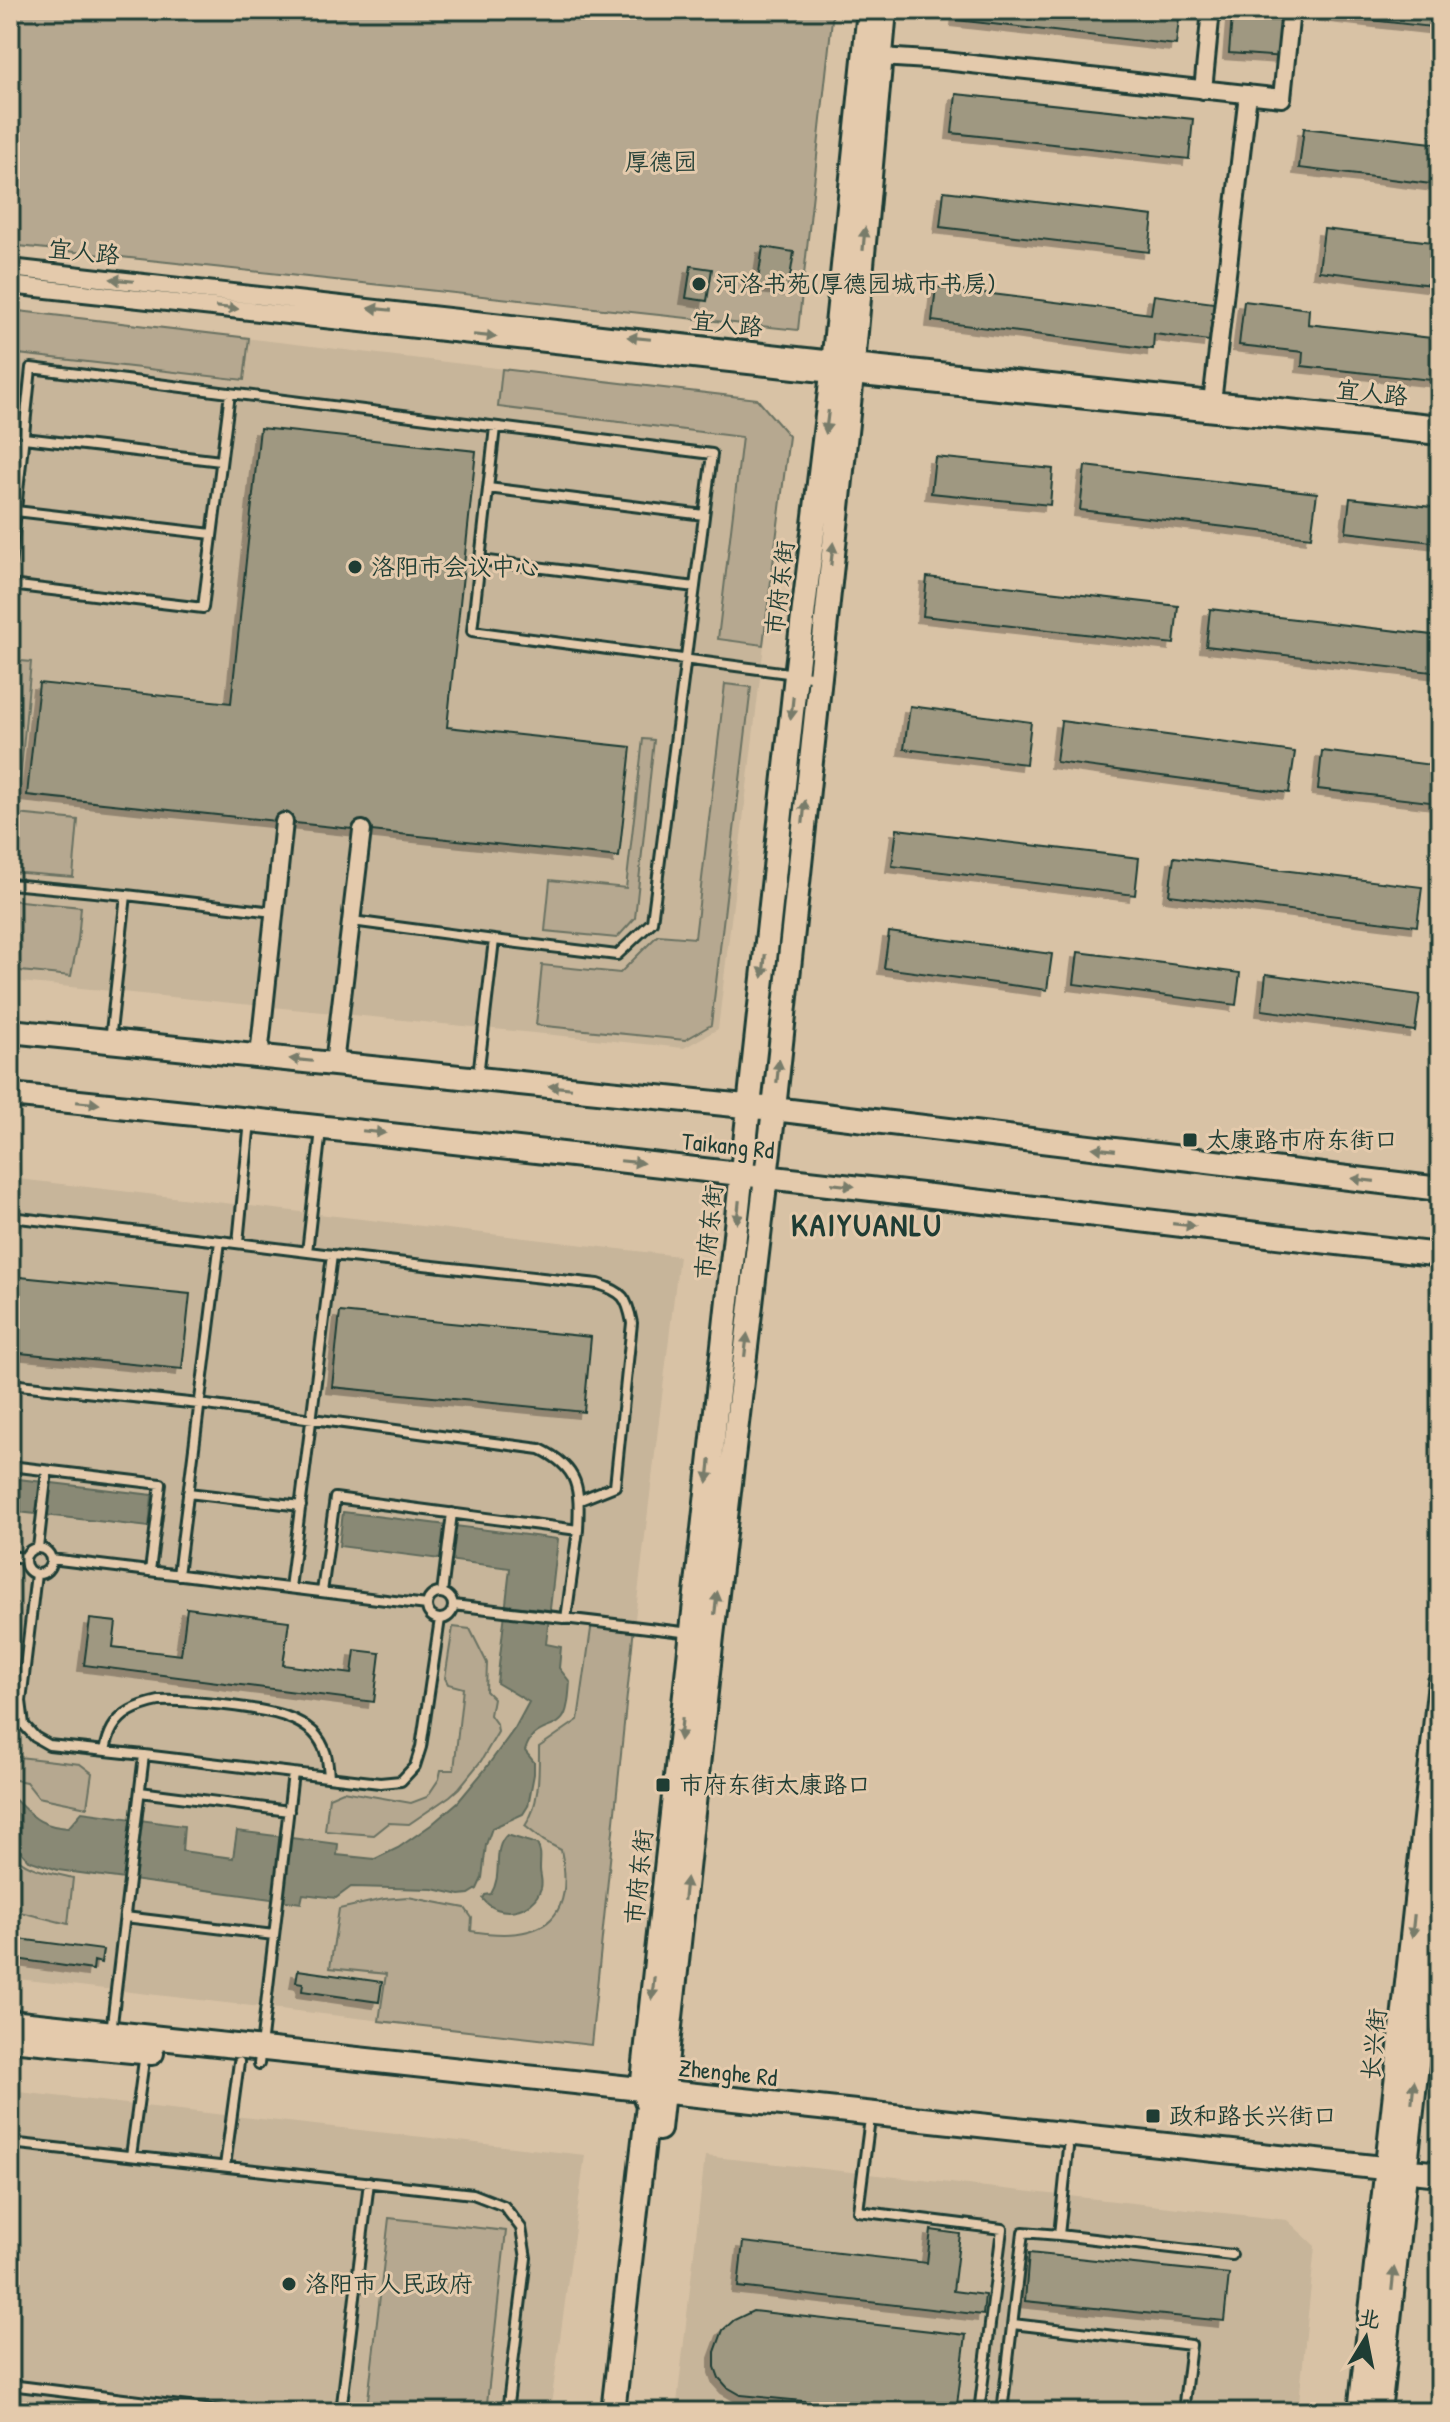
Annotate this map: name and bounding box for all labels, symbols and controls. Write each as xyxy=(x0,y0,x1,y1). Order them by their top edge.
park label: 厚德园 xyxy=(625,145,697,177)
one-way arrow xyxy=(858,227,871,252)
street label: 宜人路 xyxy=(47,231,122,271)
place label: 河洛书苑(厚德园城市书房) xyxy=(715,267,996,299)
one-way arrow xyxy=(109,274,134,287)
marker: 河洛书苑(厚德园城市书房) xyxy=(690,275,708,293)
one-way arrow xyxy=(215,302,240,315)
one-way arrow xyxy=(367,303,392,316)
street label: 宜人路 xyxy=(690,303,765,343)
one-way arrow xyxy=(473,330,498,343)
one-way arrow xyxy=(626,332,651,345)
street label: 宜人路 xyxy=(1335,372,1410,412)
one-way arrow xyxy=(820,410,833,435)
street label: 市府东街 xyxy=(757,538,801,637)
one-way arrow xyxy=(826,541,839,566)
place label: 洛阳市会议中心 xyxy=(371,550,539,582)
marker: 洛阳市会议中心 xyxy=(346,558,364,576)
one-way arrow xyxy=(786,696,799,721)
one-way arrow xyxy=(798,799,811,824)
one-way arrow xyxy=(757,954,770,979)
one-way arrow xyxy=(288,1054,313,1067)
one-way arrow xyxy=(771,1058,784,1083)
one-way arrow xyxy=(547,1080,572,1093)
one-way arrow xyxy=(76,1096,101,1109)
place label: 太康路市府东街口 xyxy=(1206,1123,1398,1155)
street label: Taikang Rd xyxy=(680,1124,776,1166)
one-way arrow xyxy=(362,1126,387,1139)
marker: 太康路市府东街口 xyxy=(1181,1131,1199,1149)
one-way arrow xyxy=(1091,1142,1116,1155)
one-way arrow xyxy=(620,1155,645,1168)
one-way arrow xyxy=(1350,1173,1375,1186)
one-way arrow xyxy=(830,1179,855,1192)
street label: 市府东街 xyxy=(687,1182,729,1281)
one-way arrow xyxy=(731,1200,744,1225)
district label: KAIYUANLU xyxy=(791,1203,943,1246)
one-way arrow xyxy=(1172,1219,1197,1232)
one-way arrow xyxy=(739,1332,752,1357)
one-way arrow xyxy=(703,1459,716,1484)
one-way arrow xyxy=(709,1590,722,1615)
one-way arrow xyxy=(674,1717,687,1742)
place label: 市府东街太康路口 xyxy=(679,1768,871,1800)
marker: 市府东街太康路口 xyxy=(654,1776,672,1794)
street label: 市府东街 xyxy=(617,1827,659,1926)
one-way arrow xyxy=(678,1876,691,1901)
one-way arrow xyxy=(1406,1914,1419,1939)
one-way arrow xyxy=(647,1976,660,2001)
street label: 长兴街 xyxy=(1353,2006,1393,2081)
street label: Zhenghe Rd xyxy=(677,2051,779,2093)
one-way arrow xyxy=(1407,2080,1420,2105)
place label: 政和路长兴街口 xyxy=(1169,2099,1337,2131)
marker: 政和路长兴街口 xyxy=(1144,2107,1162,2125)
one-way arrow xyxy=(1387,2266,1400,2291)
place label: 洛阳市人民政府 xyxy=(305,2267,473,2299)
marker: 洛阳市人民政府 xyxy=(280,2275,298,2293)
north arrow xyxy=(1326,2298,1406,2378)
text: 北 xyxy=(1356,2302,1383,2335)

